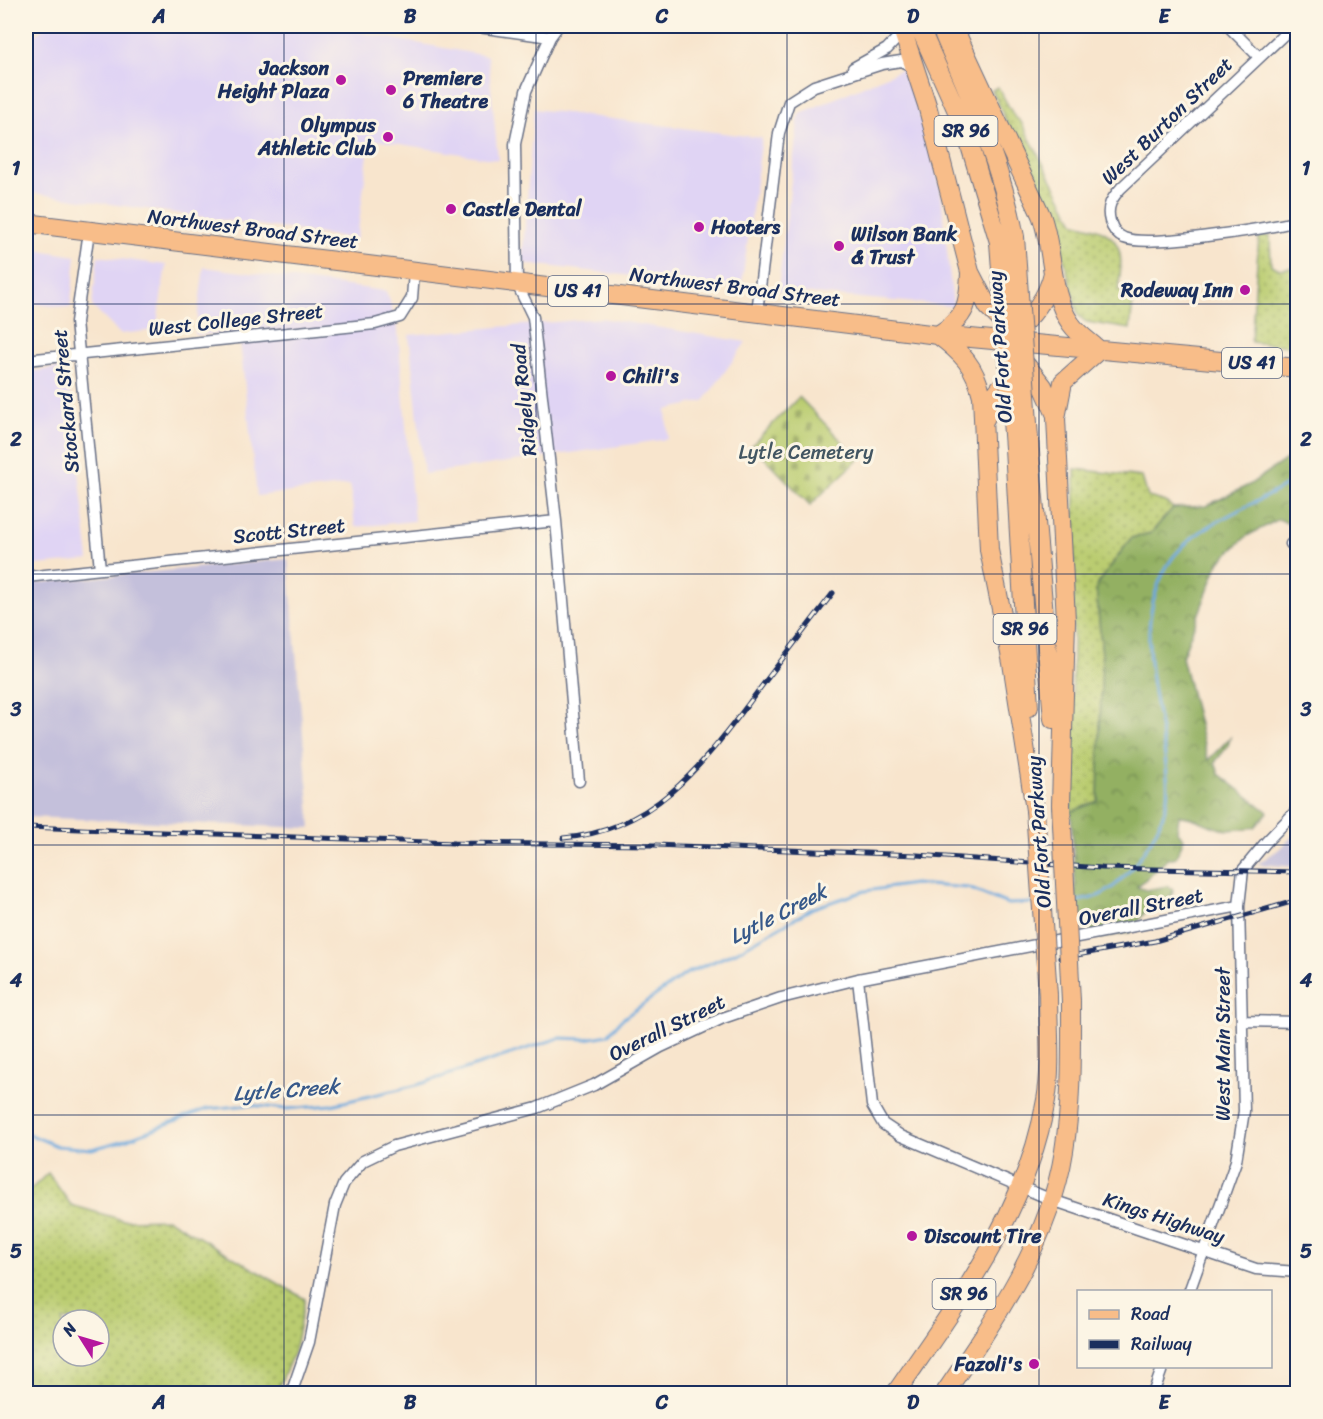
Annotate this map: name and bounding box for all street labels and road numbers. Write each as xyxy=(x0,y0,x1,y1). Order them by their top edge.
street label: West Burton Street xyxy=(1093,48,1242,194)
road number: SR 96 xyxy=(934,116,998,146)
street label: Northwest Broad Street xyxy=(146,199,361,259)
street label: Northwest Broad Street xyxy=(628,257,843,317)
street label: Old Fort Parkway xyxy=(977,269,1023,424)
road number: US 41 xyxy=(548,276,608,306)
street label: West College Street xyxy=(147,293,325,347)
street label: Stockard Street xyxy=(42,327,90,474)
street label: Ridgely Road xyxy=(501,341,547,458)
road number: US 41 xyxy=(1222,348,1282,378)
street label: Scott Street xyxy=(231,508,347,554)
road number: SR 96 xyxy=(994,614,1056,644)
street label: Old Fort Parkway xyxy=(1016,754,1062,909)
street label: Overall Street xyxy=(1076,878,1207,936)
street label: West Main Street xyxy=(1206,966,1241,1121)
street label: Overall Street xyxy=(603,985,732,1071)
street label: Kings Highway xyxy=(1098,1182,1230,1254)
road number: SR 96 xyxy=(932,1279,996,1309)

